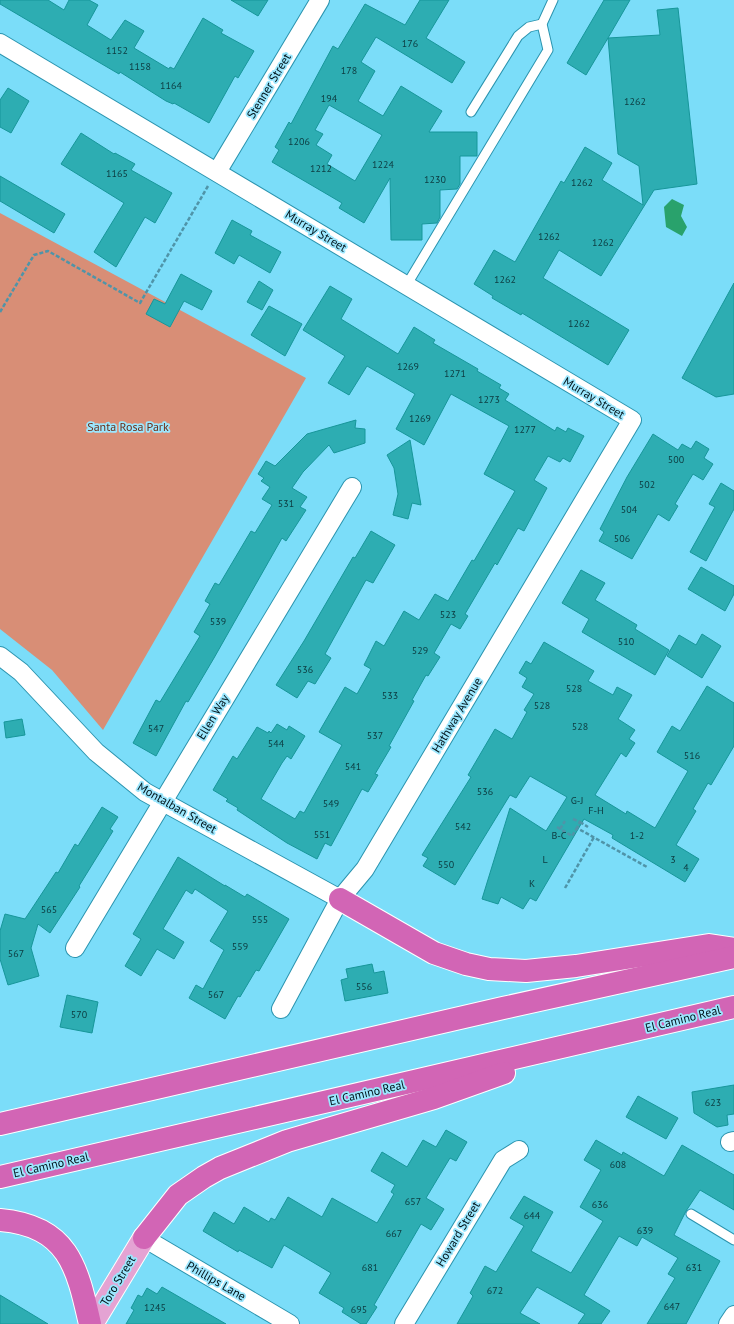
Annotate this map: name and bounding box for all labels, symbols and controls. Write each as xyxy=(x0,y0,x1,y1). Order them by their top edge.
house number: 176 xyxy=(402,37,418,50)
house number: 1152 xyxy=(106,44,128,57)
street label: Stenner Street xyxy=(243,50,294,121)
house number: 1158 xyxy=(129,60,151,73)
house number: 178 xyxy=(341,64,357,77)
house number: 1164 xyxy=(160,79,182,92)
house number: 194 xyxy=(321,92,338,105)
house number: 1262 xyxy=(624,95,646,108)
house number: 1206 xyxy=(288,135,310,148)
house number: 1224 xyxy=(372,158,394,171)
house number: 1212 xyxy=(310,162,332,175)
house number: 1165 xyxy=(106,167,128,180)
house number: 1230 xyxy=(424,173,446,186)
house number: 1262 xyxy=(571,176,593,189)
street label: Murray Street xyxy=(283,206,350,255)
house number: 1262 xyxy=(538,230,560,243)
house number: 1262 xyxy=(592,236,614,249)
house number: 1262 xyxy=(494,273,516,286)
house number: 1262 xyxy=(568,317,590,330)
house number: 1269 xyxy=(397,360,419,373)
house number: 1271 xyxy=(444,367,466,380)
street label: Murray Street xyxy=(561,373,628,422)
house number: 1273 xyxy=(478,393,500,406)
house number: 1269 xyxy=(409,412,431,425)
park label: Santa Rosa Park xyxy=(87,419,169,434)
house number: 1277 xyxy=(514,423,536,436)
house number: 500 xyxy=(668,453,685,466)
house number: 502 xyxy=(639,478,655,491)
house number: 531 xyxy=(278,497,294,510)
house number: 504 xyxy=(621,503,638,516)
house number: 506 xyxy=(614,532,630,545)
house number: 523 xyxy=(440,608,456,621)
house number: 539 xyxy=(210,615,226,628)
house number: 510 xyxy=(618,635,635,648)
house number: 529 xyxy=(412,644,428,657)
house number: 536 xyxy=(297,663,313,676)
street label: Hathway Avenue xyxy=(428,674,485,755)
house number: 528 xyxy=(566,682,582,695)
house number: 533 xyxy=(382,689,398,702)
street label: Ellen Way xyxy=(193,691,232,742)
house number: 528 xyxy=(534,699,550,712)
house number: 528 xyxy=(572,720,588,733)
house number: 547 xyxy=(148,722,164,735)
house number: 537 xyxy=(367,729,383,742)
house number: 544 xyxy=(268,737,285,750)
house number: 516 xyxy=(684,749,700,762)
house number: 541 xyxy=(345,760,361,773)
street label: Montalban Street xyxy=(135,779,219,836)
house number: 536 xyxy=(477,785,493,798)
house number: G-J xyxy=(571,794,583,807)
house number: 549 xyxy=(323,797,339,810)
house number: F-H xyxy=(588,804,604,817)
house number: 542 xyxy=(455,820,471,833)
house number: 551 xyxy=(314,828,330,841)
house number: B-C xyxy=(551,829,567,842)
house number: 1-2 xyxy=(630,829,644,842)
house number: L xyxy=(542,853,548,866)
house number: 3 xyxy=(670,853,676,866)
house number: 550 xyxy=(438,858,455,871)
house number: 4 xyxy=(683,861,689,874)
house number: K xyxy=(529,877,535,890)
house number: 565 xyxy=(41,903,57,916)
house number: 555 xyxy=(252,913,268,926)
house number: 559 xyxy=(232,940,248,953)
house number: 567 xyxy=(8,947,24,960)
house number: 556 xyxy=(356,980,372,993)
house number: 567 xyxy=(208,988,224,1001)
street label: El Camino Real xyxy=(644,1002,723,1035)
house number: 570 xyxy=(71,1008,88,1021)
street label: El Camino Real xyxy=(328,1076,407,1108)
house number: 623 xyxy=(705,1096,721,1109)
street label: El Camino Real xyxy=(12,1148,91,1180)
house number: 608 xyxy=(610,1158,626,1171)
house number: 657 xyxy=(405,1195,421,1208)
street label: Howard Street xyxy=(432,1198,483,1269)
house number: 636 xyxy=(592,1198,608,1211)
house number: 644 xyxy=(524,1209,541,1222)
house number: 639 xyxy=(637,1224,653,1237)
house number: 667 xyxy=(386,1227,402,1240)
street label: Toro Street xyxy=(97,1253,138,1309)
street label: Phillips Lane xyxy=(184,1258,249,1304)
house number: 681 xyxy=(362,1261,378,1274)
house number: 631 xyxy=(686,1261,702,1274)
house number: 672 xyxy=(487,1284,503,1297)
house number: 647 xyxy=(664,1300,680,1313)
house number: 1245 xyxy=(144,1301,166,1314)
house number: 695 xyxy=(351,1303,367,1316)

